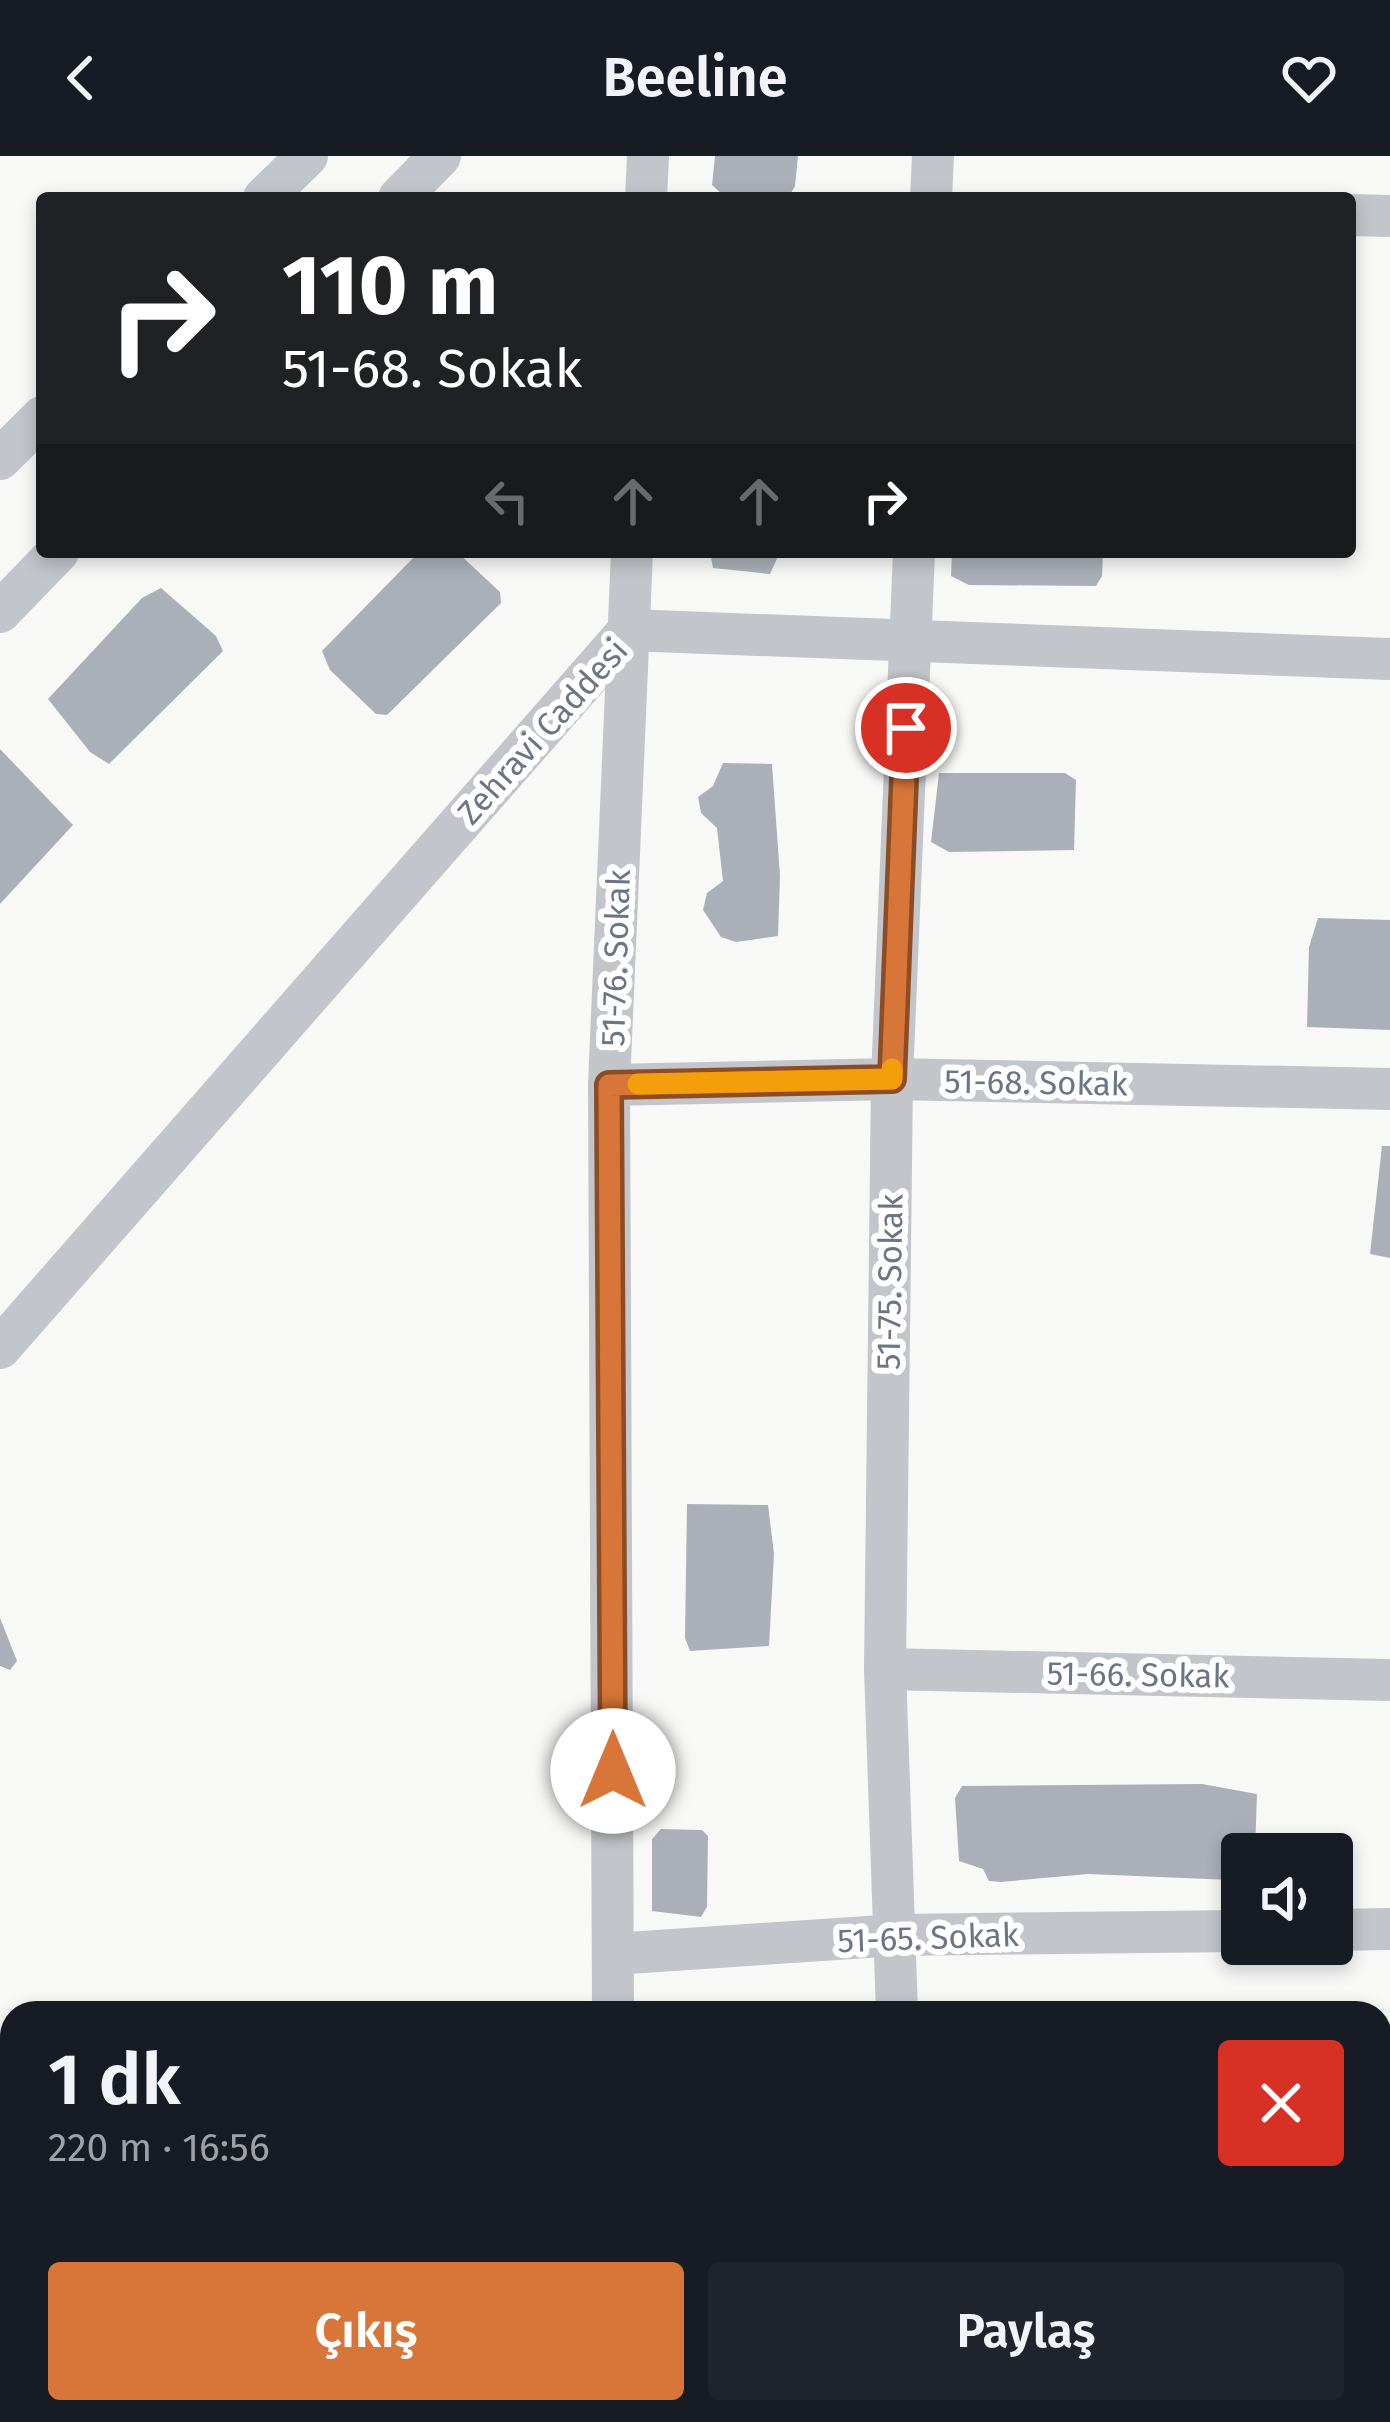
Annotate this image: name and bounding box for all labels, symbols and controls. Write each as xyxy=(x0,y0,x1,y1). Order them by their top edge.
icon: back xyxy=(48,45,114,111)
icon: heart xyxy=(1276,45,1342,111)
text: Beeline xyxy=(603,46,787,110)
text: 110 m xyxy=(282,235,498,336)
icon: right xyxy=(84,240,240,396)
text: 51-68. Sokak xyxy=(282,337,582,401)
icon: left xyxy=(474,468,540,534)
icon: ahead xyxy=(600,468,666,534)
icon: ahead xyxy=(726,468,792,534)
icon: right xyxy=(852,468,918,534)
street label: Zehravi Caddesi xyxy=(449,631,636,833)
pin xyxy=(855,677,957,779)
icon: arrive xyxy=(873,695,939,761)
street label: 51-76. Sokak xyxy=(593,869,639,1047)
street label: 51-68. Sokak xyxy=(944,1061,1128,1105)
street label: 51-75. Sokak xyxy=(868,1193,912,1371)
street label: 51-66. Sokak xyxy=(1046,1653,1230,1697)
position arrow xyxy=(550,1708,676,1834)
map controls xyxy=(1221,1833,1353,1965)
button: sound xyxy=(1221,1833,1353,1965)
street label: 51-65. Sokak xyxy=(837,1915,1020,1961)
text: 1 dk xyxy=(48,2037,181,2123)
button: close xyxy=(1218,2040,1344,2166)
text: 220 m · 16:56 xyxy=(48,2125,270,2171)
button: Çıkış xyxy=(48,2262,684,2400)
button: Paylaş xyxy=(708,2262,1344,2400)

